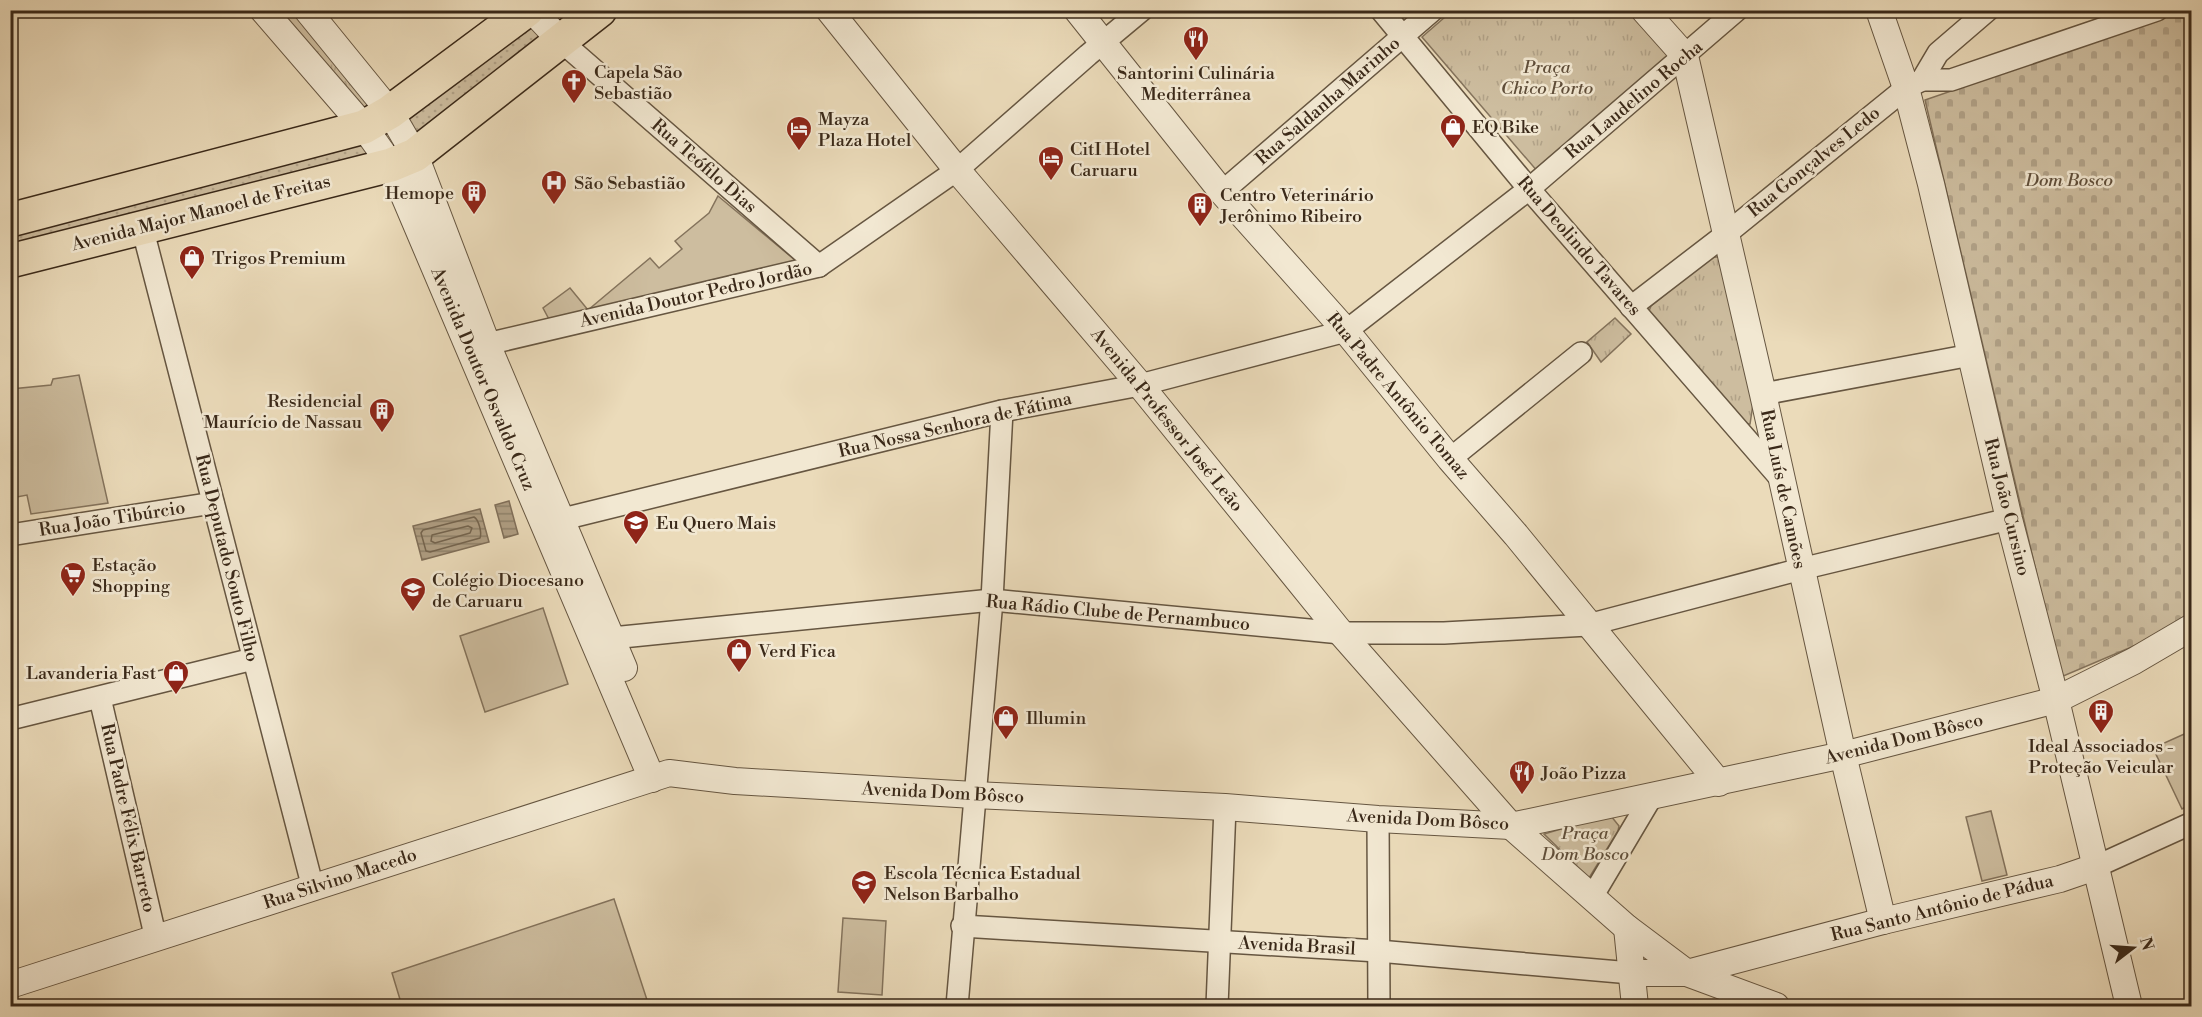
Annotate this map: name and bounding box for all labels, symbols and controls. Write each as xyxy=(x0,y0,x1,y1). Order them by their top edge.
restaurant icon: Santorini Culinária Mediterrânea xyxy=(1181,24,1211,62)
street label: Rua Saldanha Marinho xyxy=(1251,32,1405,170)
street label: Rua Laudelino Rocha xyxy=(1560,35,1708,164)
park label: Praça Chico Porto xyxy=(1501,56,1593,100)
place label: Capela São Sebastião xyxy=(594,61,683,105)
place label: Santorini Culinária Mediterrânea xyxy=(1117,62,1276,106)
church icon: Capela São Sebastião xyxy=(559,67,589,105)
street label: Rua Gonçalves Ledo xyxy=(1743,101,1885,223)
place label: Mayza Plaza Hotel xyxy=(818,108,912,152)
shop icon: EQ Bike xyxy=(1438,112,1468,150)
street label: Rua Teófilo Dias xyxy=(646,114,762,218)
hotel icon: Mayza Plaza Hotel xyxy=(784,114,814,152)
place label: EQ Bike xyxy=(1472,116,1539,139)
place label: CitI Hotel Caruaru xyxy=(1070,138,1151,182)
hotel icon: CitI Hotel Caruaru xyxy=(1036,144,1066,182)
hospital icon: São Sebastião xyxy=(539,168,569,206)
park label: Dom Bosco xyxy=(2024,169,2113,192)
street label: Avenida Major Manoel de Freitas xyxy=(68,170,333,257)
street label: Rua Deolindo Tavares xyxy=(1512,171,1646,321)
place label: São Sebastião xyxy=(574,172,686,195)
building icon: Hemope xyxy=(459,178,489,216)
place label: Hemope xyxy=(385,182,454,205)
place label: Centro Veterinário Jerônimo Ribeiro xyxy=(1219,184,1374,228)
building icon: Centro Veterinário Jerônimo Ribeiro xyxy=(1185,190,1215,228)
shop icon: Trigos Premium xyxy=(177,243,207,281)
place label: Trigos Premium xyxy=(212,247,346,270)
street label: Avenida Doutor Pedro Jordão xyxy=(577,257,814,333)
street label: Avenida Doutor Osvaldo Cruz xyxy=(425,263,541,494)
street label: Rua Padre Antônio Tomaz xyxy=(1321,308,1475,484)
street label: Avenida Professor José Leão xyxy=(1085,323,1248,517)
street label: Rua Nossa Senhora de Fátima xyxy=(836,387,1075,463)
place label: Residencial Maurício de Nassau xyxy=(203,390,363,434)
building icon: Residencial Maurício de Nassau xyxy=(367,396,397,434)
street label: Rua Luís de Camões xyxy=(1755,407,1811,571)
street label: Rua João Cursino xyxy=(1979,436,2035,578)
street label: Rua Deputado Souto Filho xyxy=(190,452,264,664)
street label: Rua João Tibúrcio xyxy=(37,496,187,542)
school or university icon: Eu Quero Mais xyxy=(621,508,651,546)
place label: Eu Quero Mais xyxy=(656,512,776,535)
place label: Estação Shopping xyxy=(92,554,171,598)
supermarket icon: Estação Shopping xyxy=(58,560,88,598)
place label: Colégio Diocesano de Caruaru xyxy=(432,569,584,613)
school or university icon: Colégio Diocesano de Caruaru xyxy=(398,575,428,613)
street label: Rua Rádio Clube de Pernambuco xyxy=(985,590,1251,636)
shop icon: Verd Fica xyxy=(724,636,754,674)
place label: Verd Fica xyxy=(757,640,837,663)
shop icon: Lavanderia Fast xyxy=(161,658,191,696)
place label: Lavanderia Fast xyxy=(26,662,157,685)
building icon: Ideal Associados - Proteção Veicular xyxy=(2086,697,2116,735)
shop icon: Illumin xyxy=(991,703,1021,741)
place label: Illumin xyxy=(1026,707,1086,730)
street label: Avenida Dom Bôsco xyxy=(1821,708,1986,770)
street label: Rua Padre Félix Barreto xyxy=(95,721,161,915)
place label: Ideal Associados - Proteção Veicular xyxy=(2028,735,2174,779)
restaurant icon: João Pizza xyxy=(1507,758,1537,796)
place label: João Pizza xyxy=(1540,762,1627,785)
street label: Avenida Dom Bôsco xyxy=(860,777,1025,809)
street label: Avenida Dom Bôsco xyxy=(1345,804,1510,836)
park label: Praça Dom Bosco xyxy=(1540,822,1629,866)
street label: Rua Silvino Macedo xyxy=(260,843,420,915)
place label: Escola Técnica Estadual Nelson Barbalho xyxy=(884,862,1081,906)
school or university icon: Escola Técnica Estadual Nelson Barbalho xyxy=(849,868,879,906)
street label: Rua Santo Antônio de Pádua xyxy=(1828,869,2057,947)
north arrow xyxy=(2103,918,2163,978)
street label: Avenida Brasil xyxy=(1237,931,1357,961)
text: N xyxy=(2135,935,2158,953)

